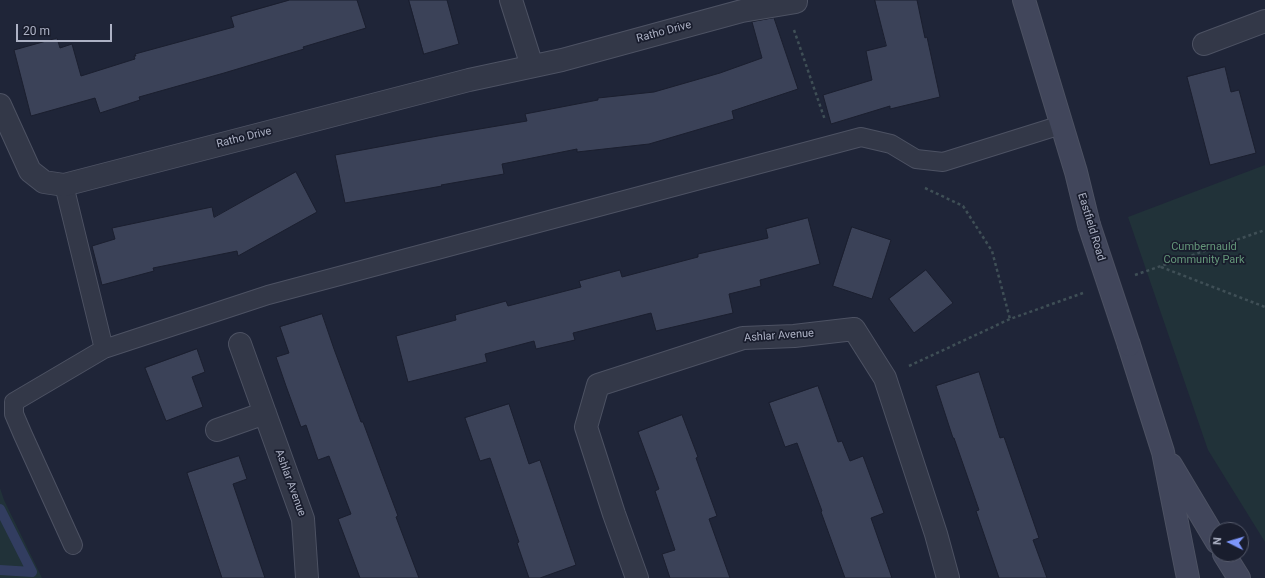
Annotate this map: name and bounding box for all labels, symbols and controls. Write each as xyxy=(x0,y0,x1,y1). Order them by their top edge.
scale bar xyxy=(18,16,114,42)
street label: Ratho Drive xyxy=(635,18,693,46)
text: 20 m xyxy=(23,24,50,38)
street label: Ratho Drive xyxy=(215,125,273,151)
street label: Eastfield Road xyxy=(1074,191,1108,263)
park label: Cumbernauld Community Park xyxy=(1163,240,1245,266)
street label: Ashlar Avenue xyxy=(744,327,814,345)
street label: Ashlar Avenue xyxy=(272,448,308,518)
north arrow xyxy=(1209,522,1249,562)
text: N xyxy=(1211,537,1224,545)

